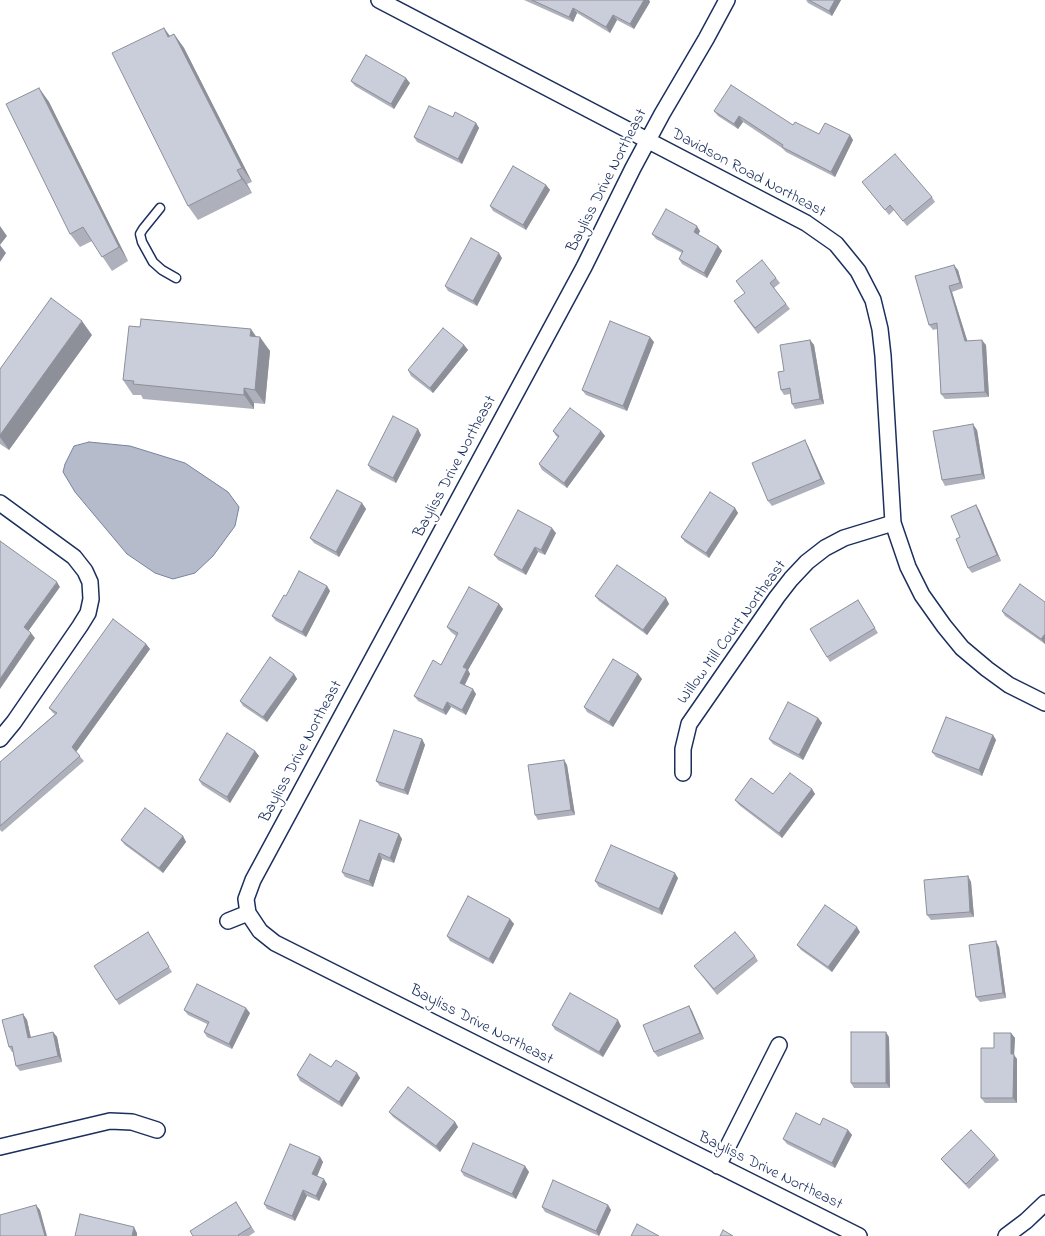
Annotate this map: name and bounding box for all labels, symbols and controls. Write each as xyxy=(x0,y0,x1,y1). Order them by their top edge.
street label: Bayliss Drive Northeast xyxy=(564,106,652,256)
street label: Davidson Road Northeast xyxy=(668,125,828,223)
street label: Bayliss Drive Northeast xyxy=(410,393,502,541)
street label: Willow Mill Court Northeast xyxy=(674,557,792,709)
street label: Bayliss Drive Northeast xyxy=(256,678,348,826)
street label: Bayliss Drive Northeast xyxy=(406,982,556,1070)
street label: Bayliss Drive Northeast xyxy=(695,1129,845,1215)

